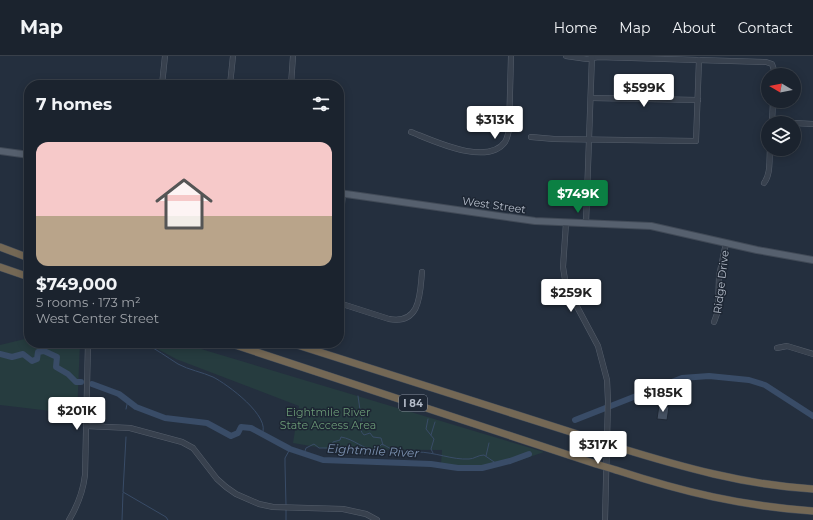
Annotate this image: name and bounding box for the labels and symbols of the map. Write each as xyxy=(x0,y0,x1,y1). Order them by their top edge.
north arrow xyxy=(761,68,801,108)
pin: $599K xyxy=(616,74,672,108)
pin: $313K xyxy=(467,106,523,140)
pin: $749K xyxy=(550,180,606,214)
street label: West Street xyxy=(461,194,527,216)
street label: Ridge Drive xyxy=(710,249,732,315)
pin: $259K xyxy=(543,279,599,313)
pin: $185K xyxy=(635,379,691,413)
road number: I 84 xyxy=(399,395,427,411)
pin: $201K xyxy=(49,397,105,431)
park label: Eightmile River State Access Area xyxy=(280,405,376,432)
pin: $317K xyxy=(570,431,626,465)
water label: Eightmile River xyxy=(327,441,420,460)

